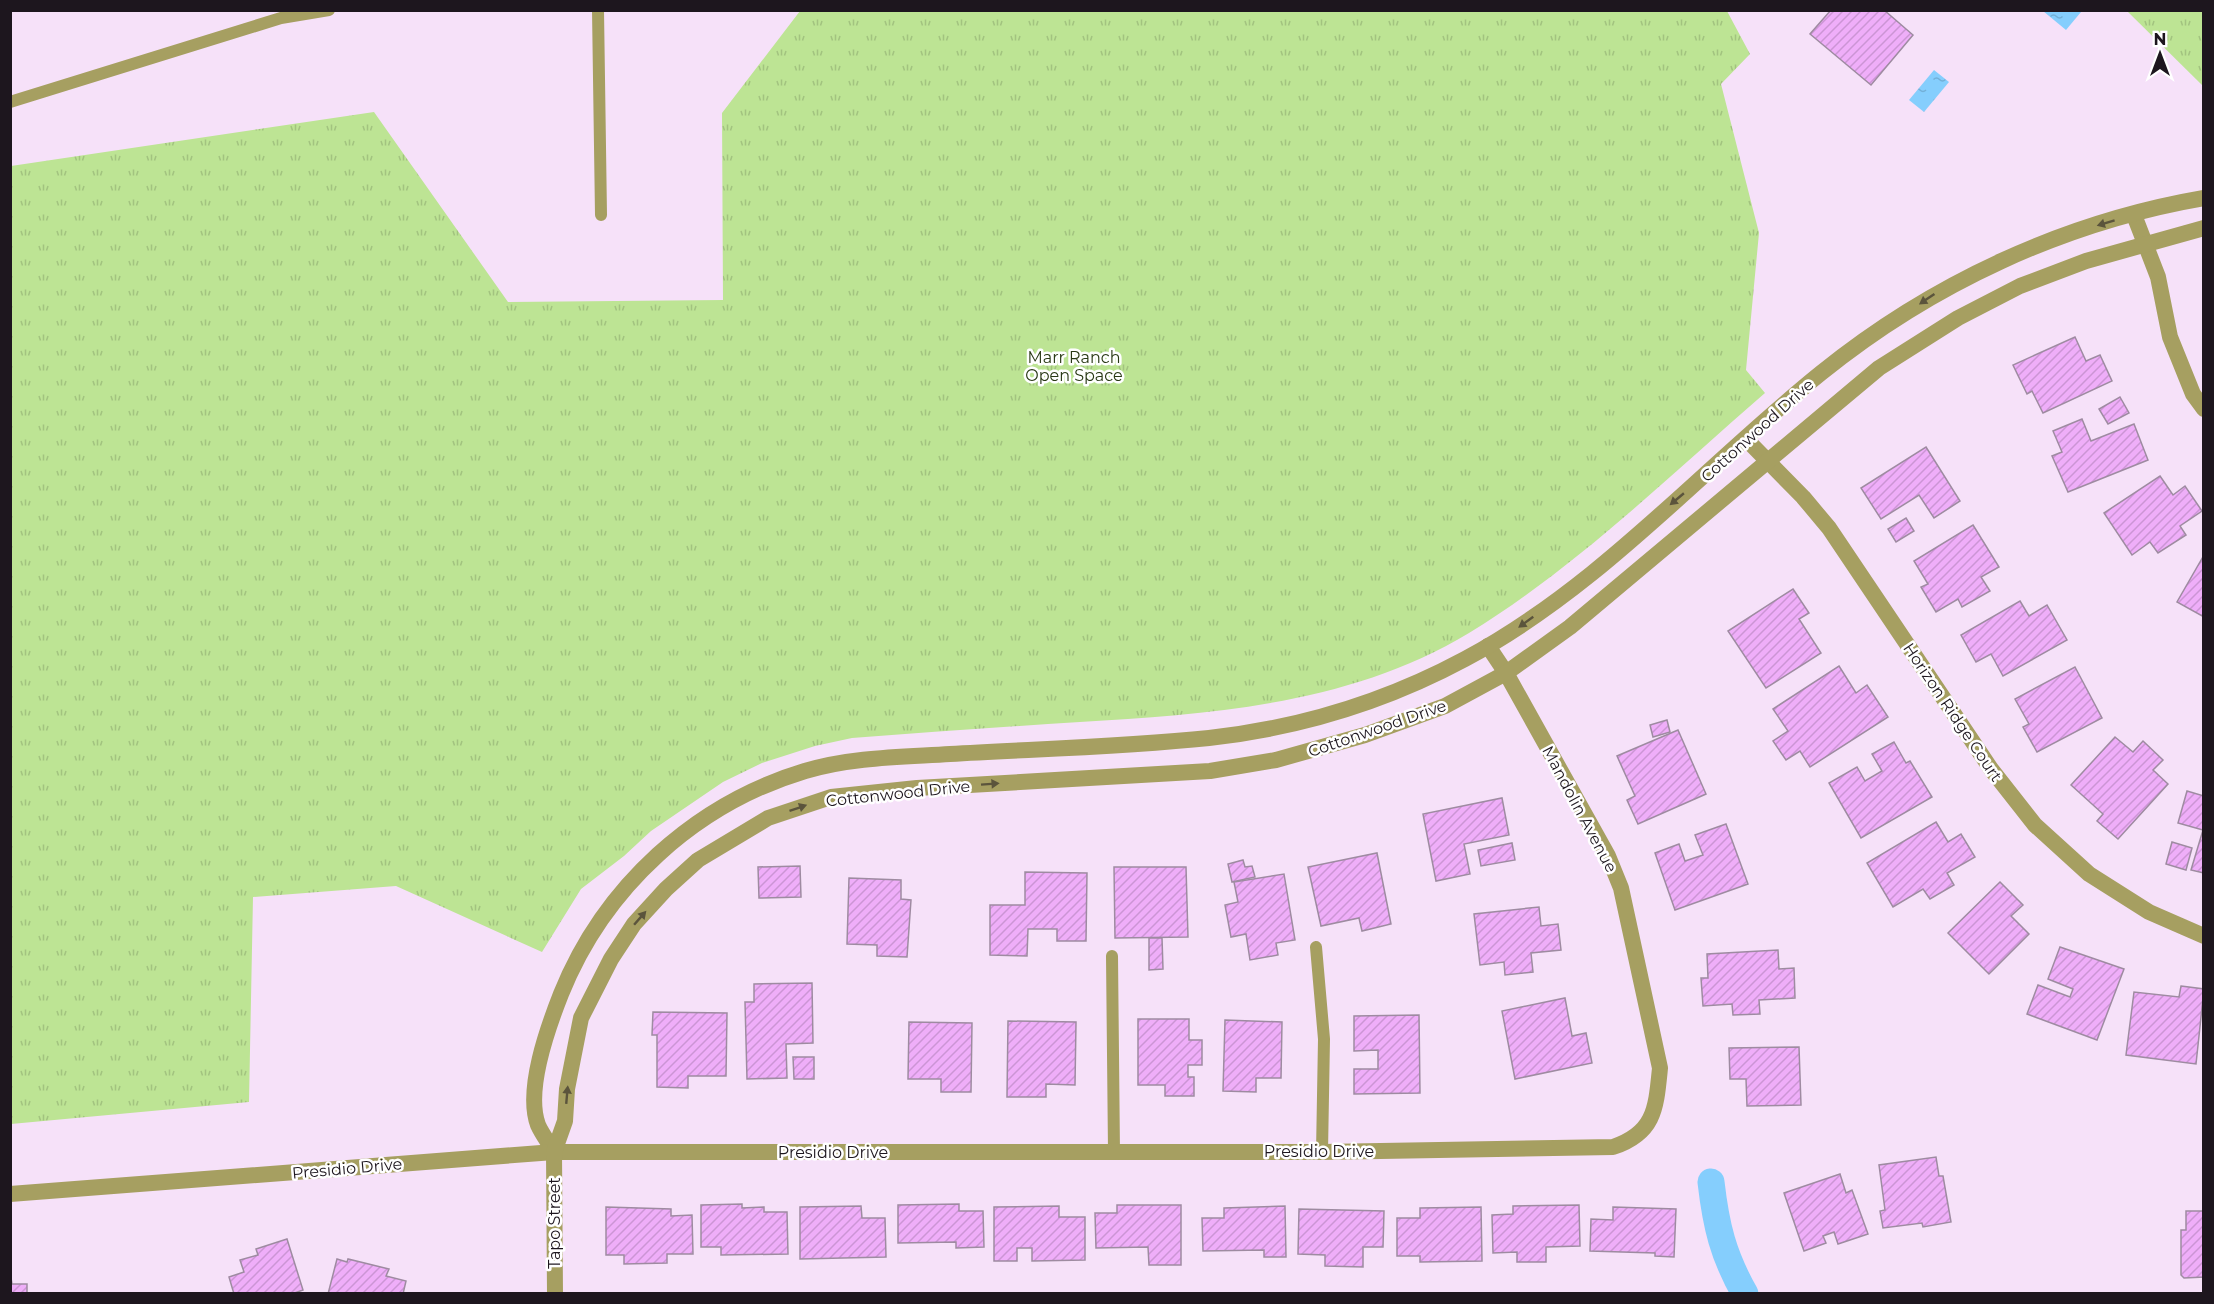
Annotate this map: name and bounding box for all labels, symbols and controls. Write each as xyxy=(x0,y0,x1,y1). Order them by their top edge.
north arrow xyxy=(2130,24,2190,84)
text: N xyxy=(2154,30,2166,49)
one-way arrow xyxy=(2097,219,2115,228)
one-way arrow xyxy=(1920,293,1936,305)
park label: Marr Ranch Open Space xyxy=(1025,348,1123,385)
street label: Cottonwood Drive xyxy=(1697,375,1818,486)
one-way arrow xyxy=(1669,493,1685,506)
one-way arrow xyxy=(1518,616,1534,628)
street label: Horizon Ridge Court xyxy=(1899,639,2006,786)
street label: Cottonwood Drive xyxy=(1306,696,1449,761)
street label: Mandolin Avenue xyxy=(1538,743,1621,876)
street label: Cottonwood Drive xyxy=(825,776,971,811)
one-way arrow xyxy=(981,779,1000,789)
one-way arrow xyxy=(789,803,807,813)
one-way arrow xyxy=(633,911,646,926)
one-way arrow xyxy=(562,1086,572,1105)
street label: Presidio Drive xyxy=(1264,1142,1374,1161)
street label: Presidio Drive xyxy=(778,1143,888,1162)
street label: Presidio Drive xyxy=(291,1154,403,1183)
street label: Tapo Street xyxy=(545,1177,564,1269)

